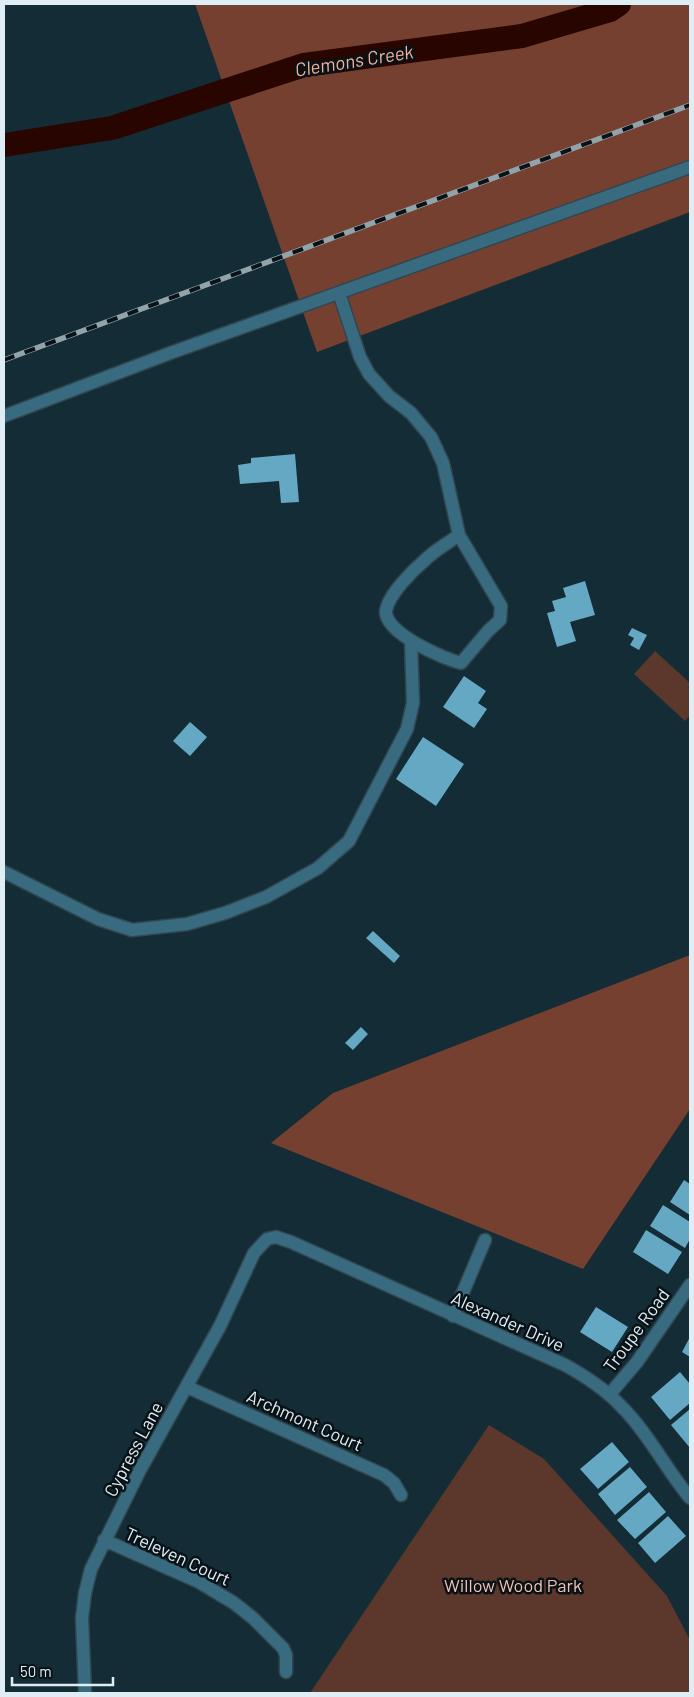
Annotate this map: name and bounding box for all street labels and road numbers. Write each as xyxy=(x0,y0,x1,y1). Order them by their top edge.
street label: Troupe Road xyxy=(598,1284,674,1376)
street label: Alexander Drive xyxy=(448,1286,568,1356)
street label: Archmont Court xyxy=(244,1385,366,1455)
street label: Cypress Lane xyxy=(99,1398,167,1500)
street label: Treleven Court xyxy=(122,1522,234,1590)

